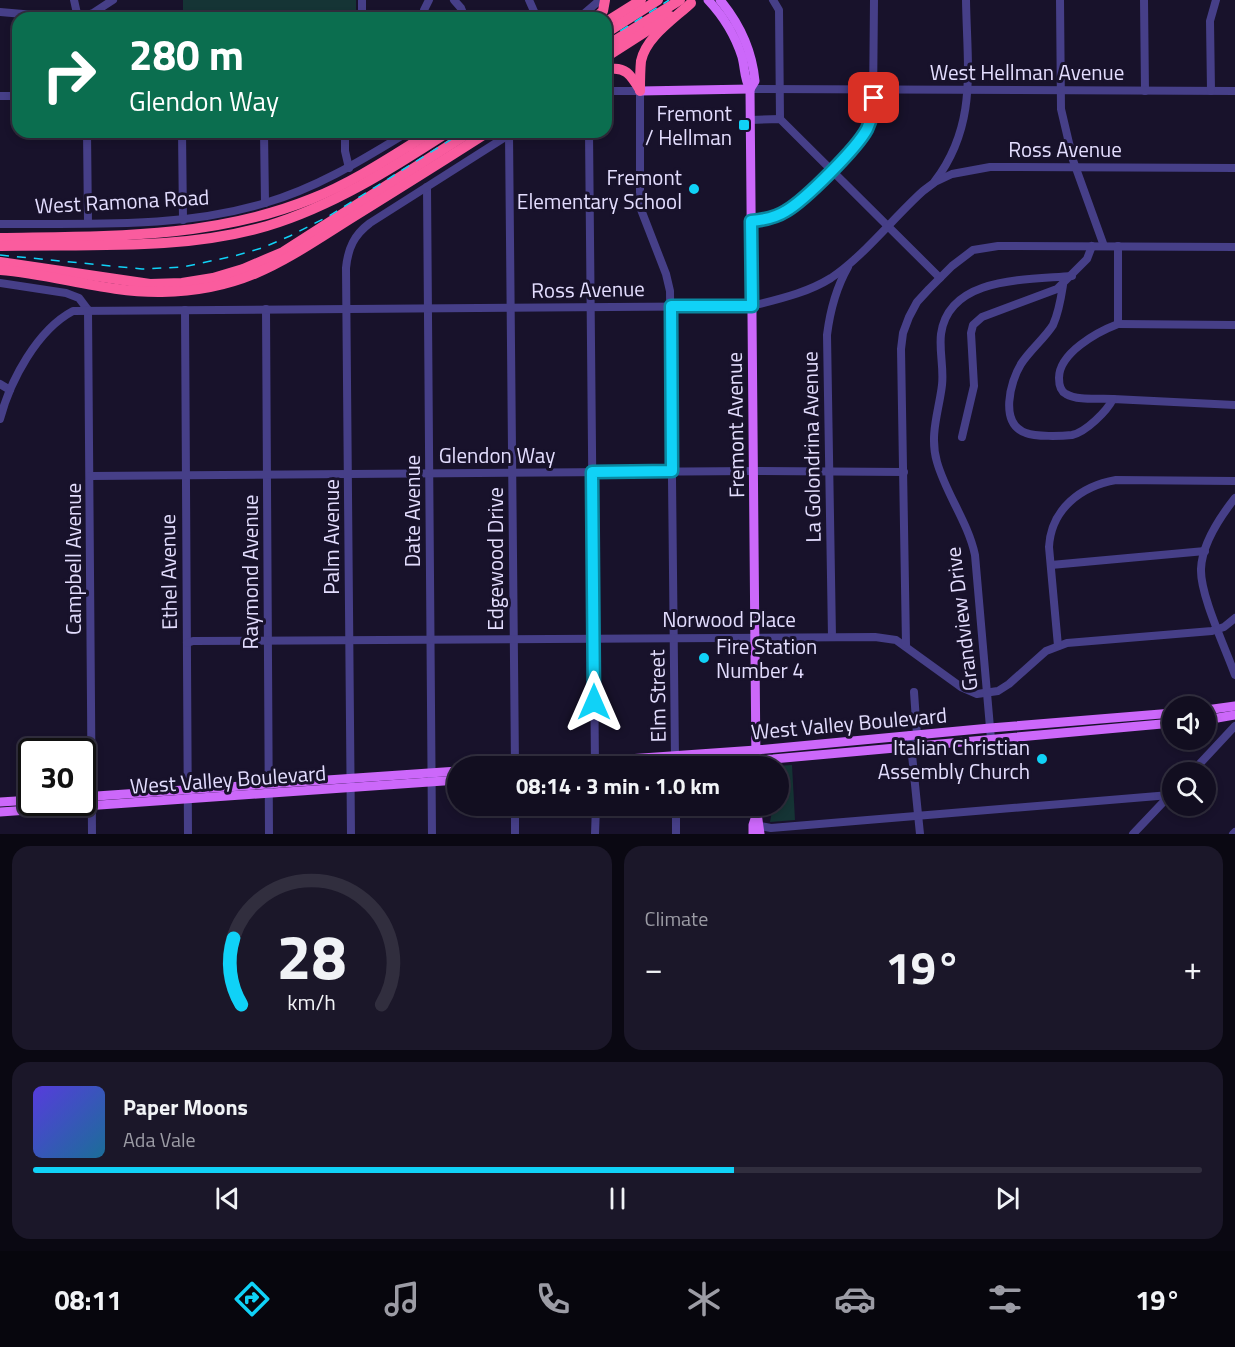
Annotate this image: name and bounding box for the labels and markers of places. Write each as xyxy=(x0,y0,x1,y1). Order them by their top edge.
pin xyxy=(848,72,899,123)
place label: Fremont / Hellman xyxy=(645,97,733,153)
marker: Fremont / Hellman xyxy=(737,118,751,132)
place label: Fremont Elementary School xyxy=(517,161,683,217)
marker: Fremont Elementary School xyxy=(687,182,701,196)
place label: Fire Station Number 4 xyxy=(716,630,817,686)
marker: Fire Station Number 4 xyxy=(697,651,711,665)
place label: Italian Christian Assembly Church xyxy=(878,731,1030,787)
marker: Italian Christian Assembly Church xyxy=(1035,752,1049,766)

